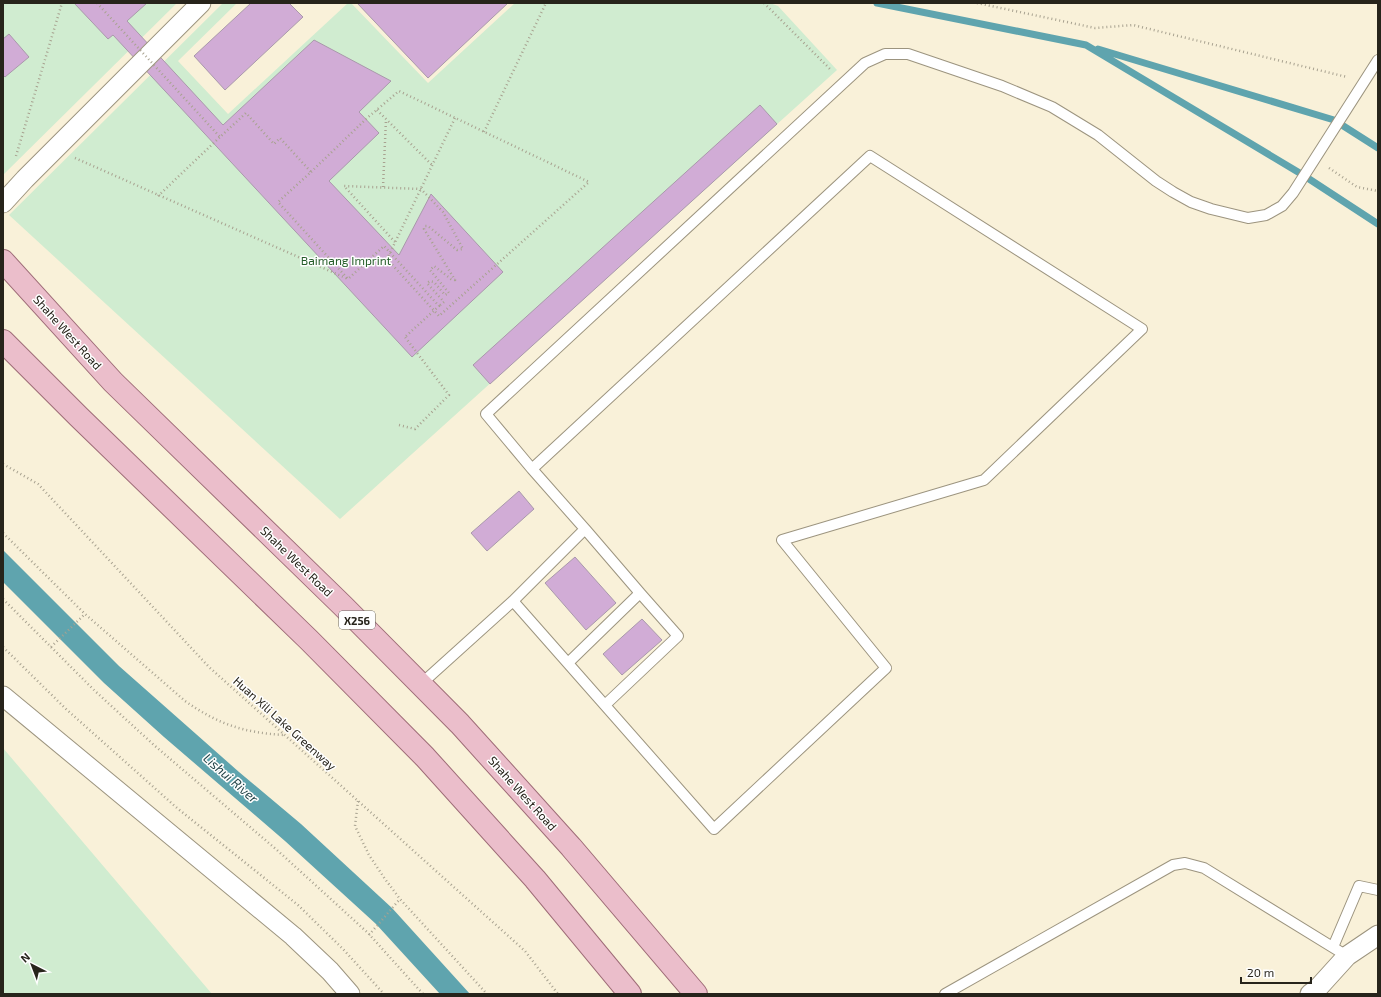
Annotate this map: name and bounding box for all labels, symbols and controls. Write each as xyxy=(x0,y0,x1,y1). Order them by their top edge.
park label: Baimang Imprint xyxy=(301,253,392,267)
street label: Shahe West Road xyxy=(31,292,105,372)
street label: Shahe West Road xyxy=(258,523,336,599)
road number: X256 xyxy=(339,611,375,629)
street label: Huan Xili Lake Greenway xyxy=(231,673,340,773)
water label: Lishui River xyxy=(200,750,262,807)
street label: Shahe West Road xyxy=(486,753,560,833)
north arrow xyxy=(12,945,52,985)
text: N xyxy=(18,950,32,965)
scale bar xyxy=(1241,959,1311,985)
text: 20 m xyxy=(1247,965,1274,979)

